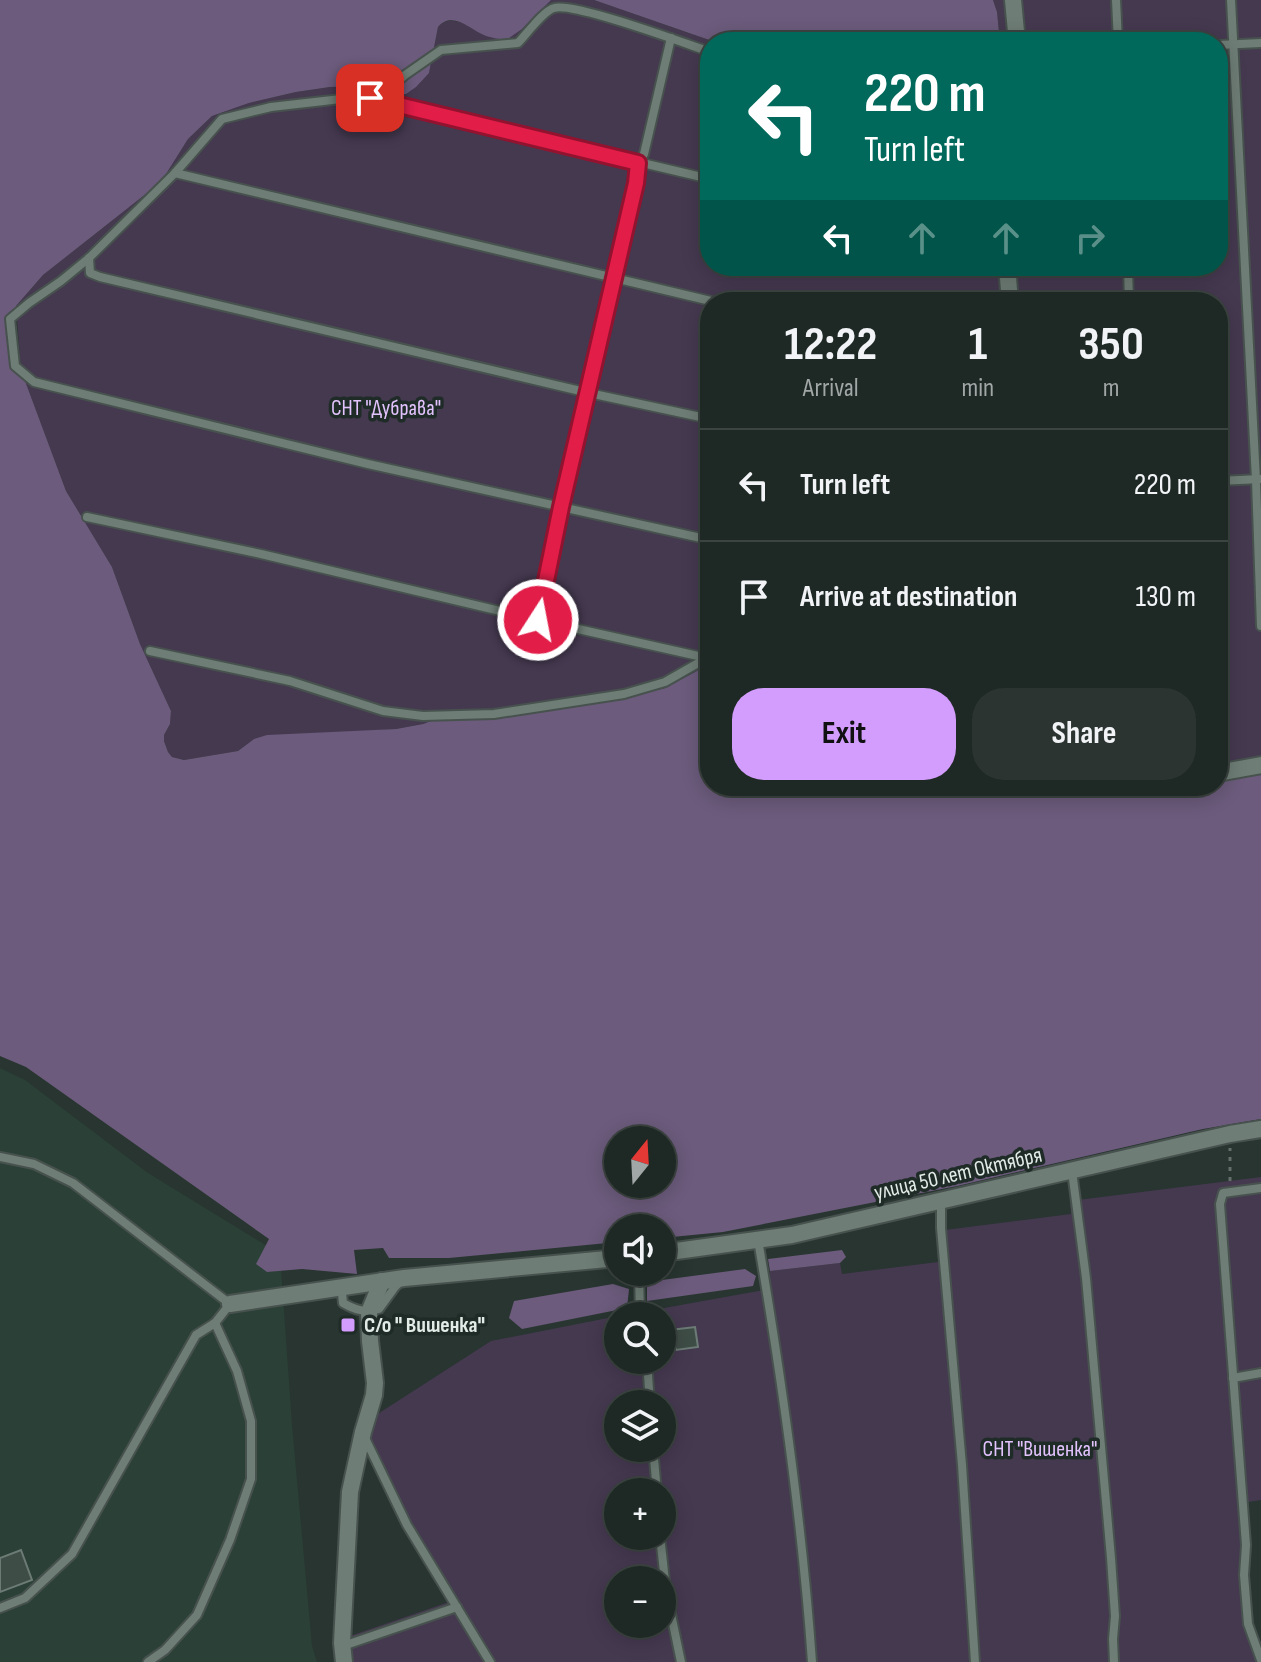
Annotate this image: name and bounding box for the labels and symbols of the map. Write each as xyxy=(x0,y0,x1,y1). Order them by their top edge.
pin xyxy=(336,64,404,132)
park label: СНТ "Дубрава" xyxy=(331,395,441,422)
position arrow xyxy=(496,578,580,662)
north arrow xyxy=(604,1126,676,1198)
street label: улица 50 лет Октября xyxy=(871,1142,1045,1206)
place label: С/о " Вишенка" xyxy=(364,1312,485,1339)
marker: С/о " Вишенка" xyxy=(339,1316,357,1334)
park label: СНТ "Вишенка" xyxy=(983,1436,1097,1463)

